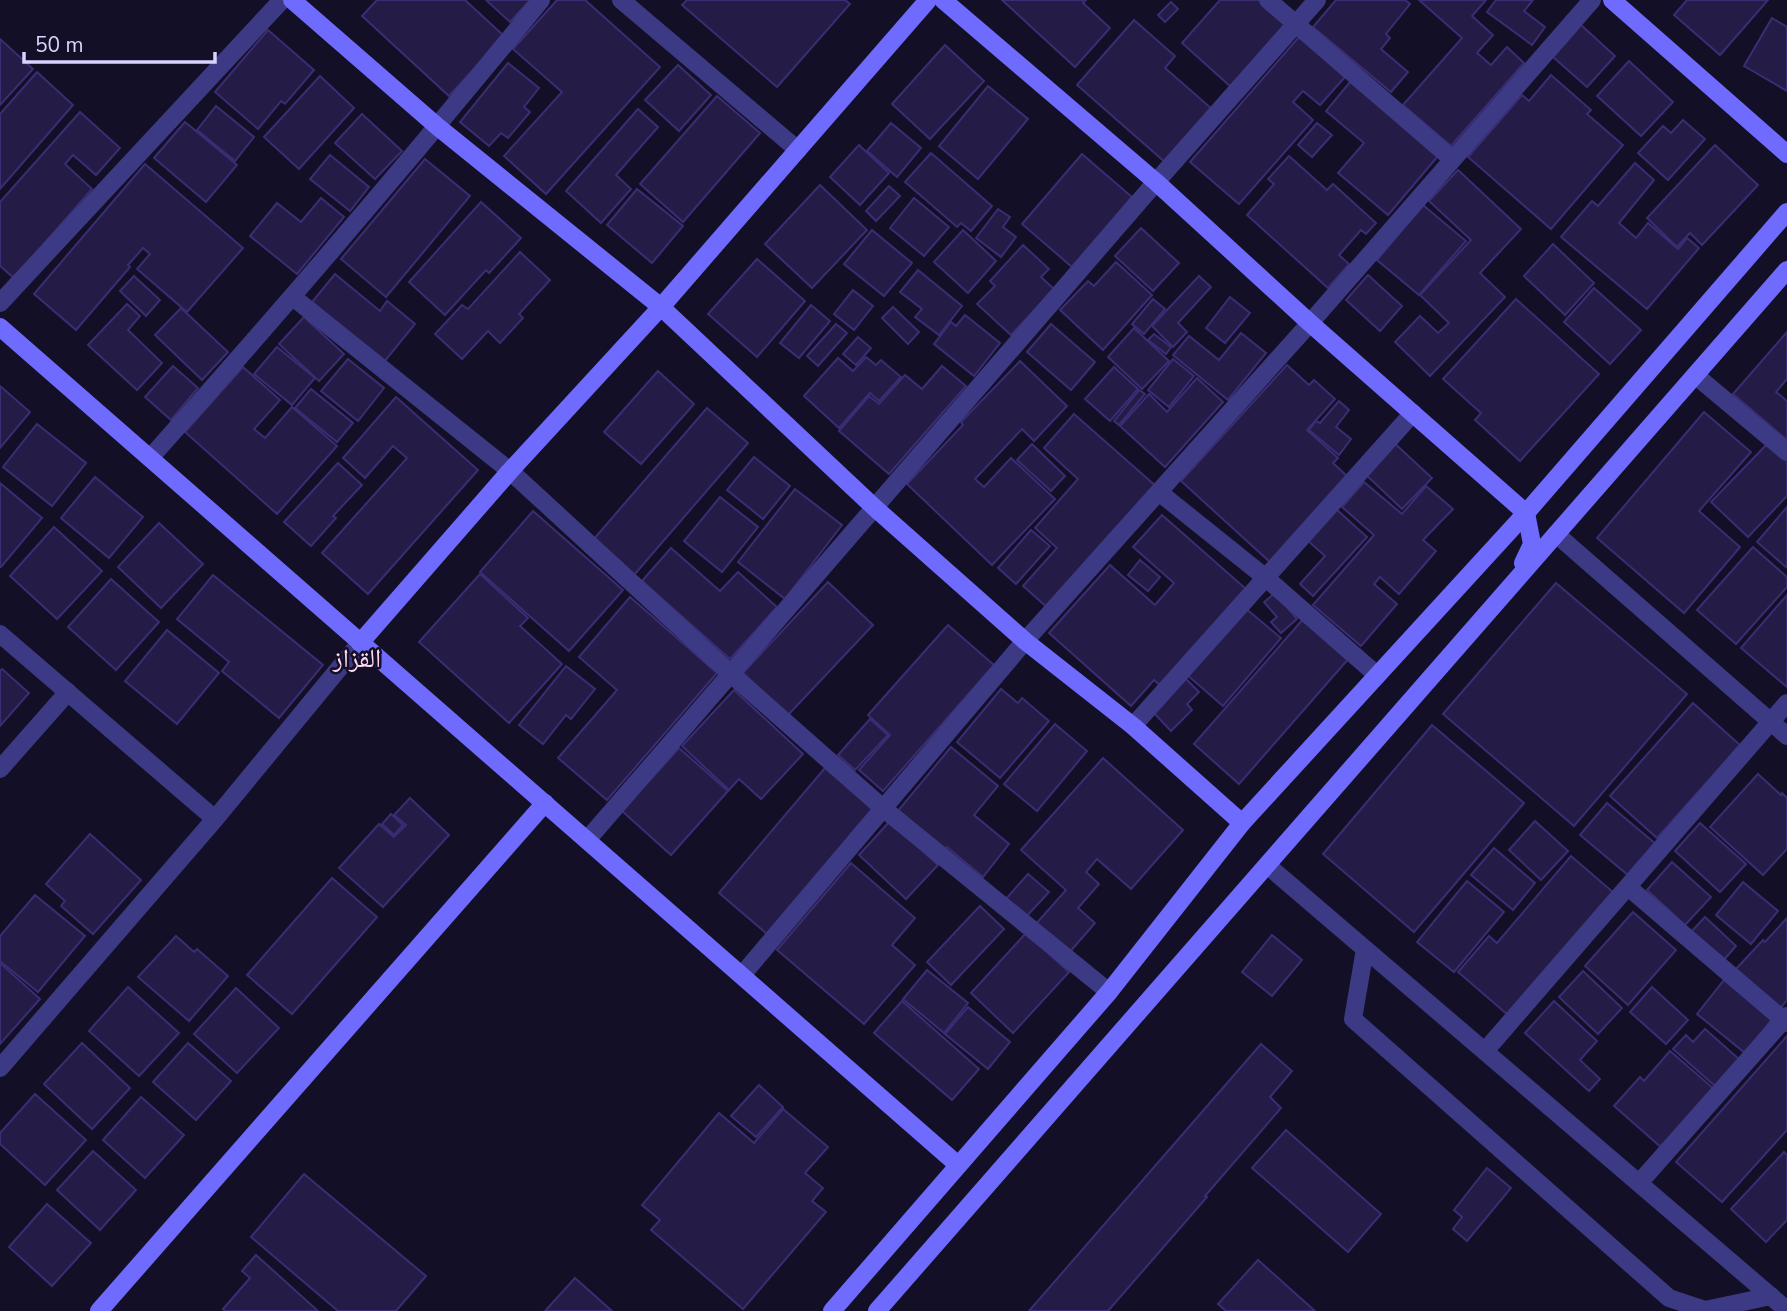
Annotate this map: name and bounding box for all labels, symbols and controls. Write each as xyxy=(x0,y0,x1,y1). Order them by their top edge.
scale bar xyxy=(24,21,215,65)
text: 50 m xyxy=(35,31,84,59)
district label: القزاز xyxy=(332,641,381,676)

